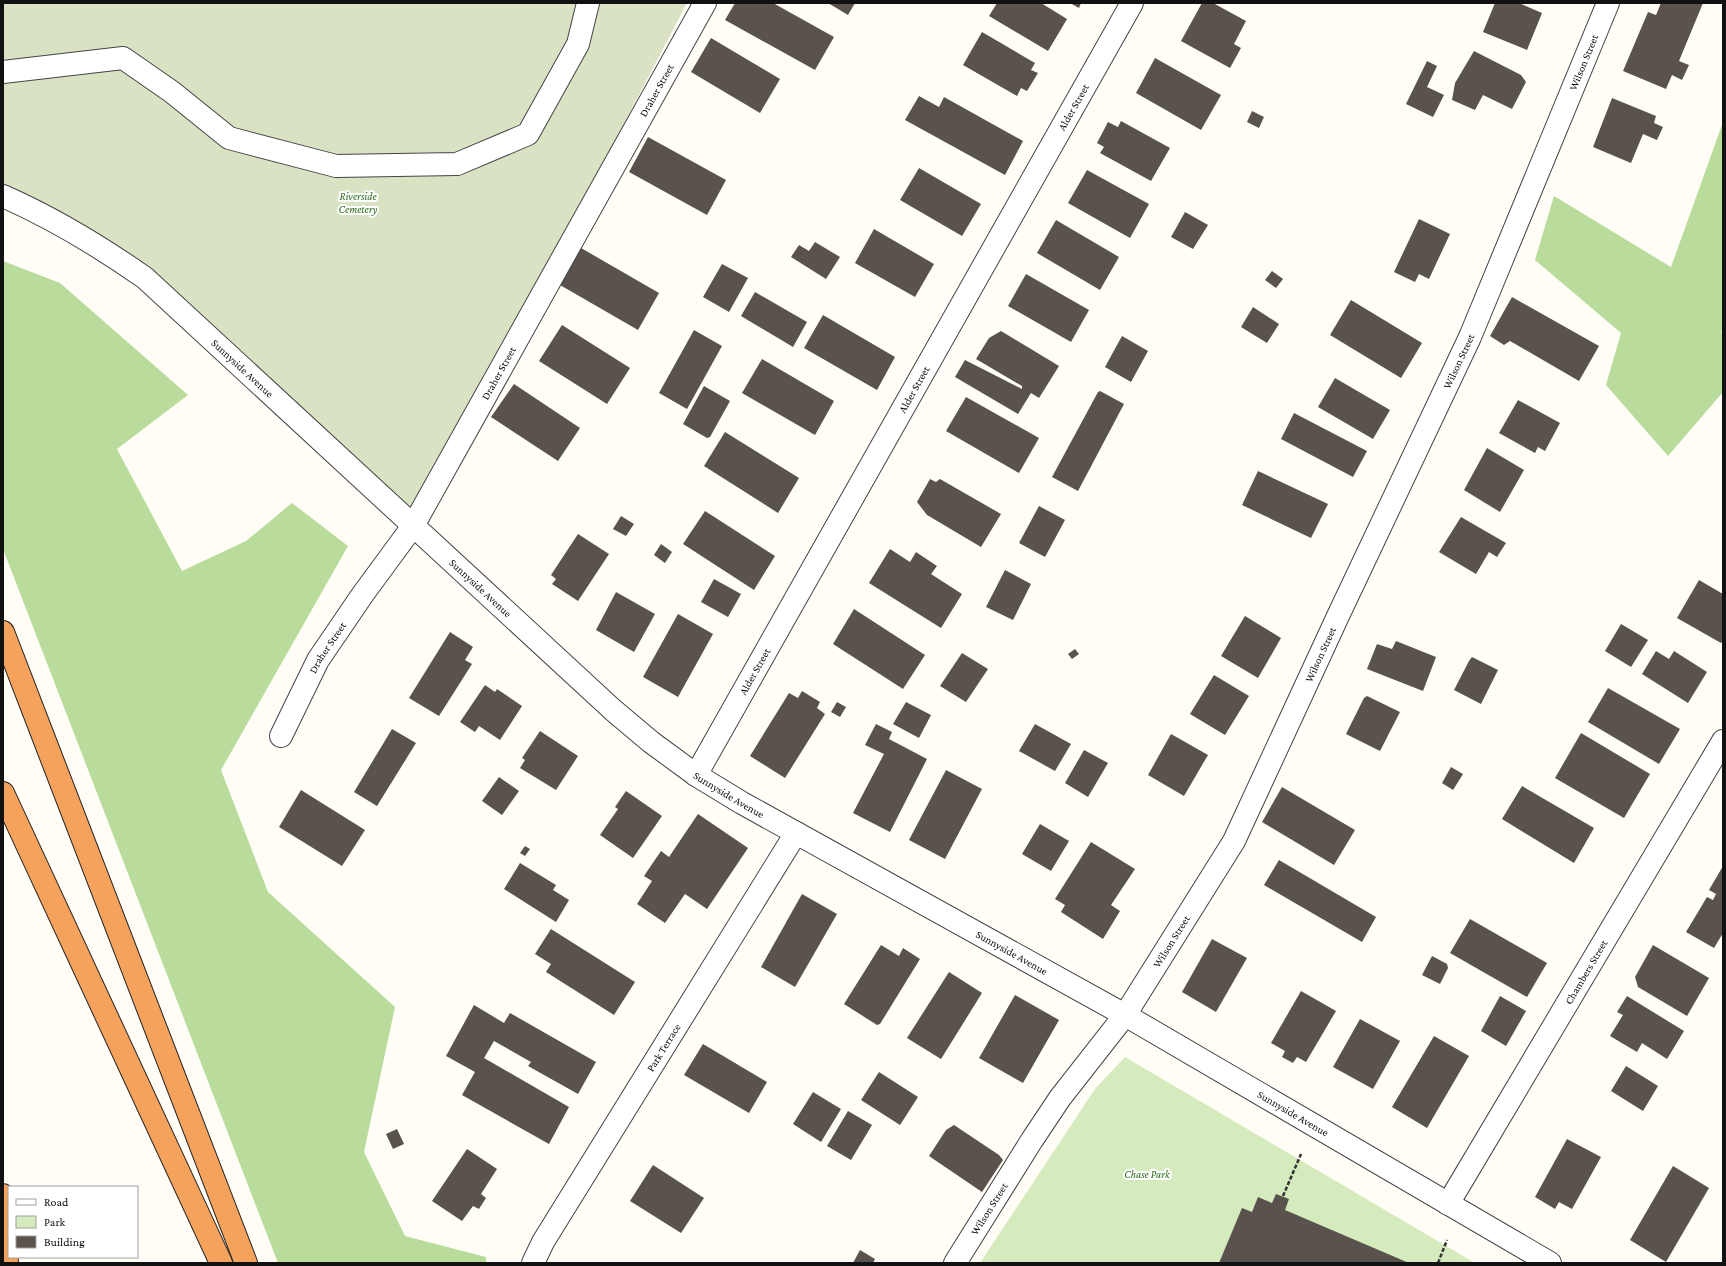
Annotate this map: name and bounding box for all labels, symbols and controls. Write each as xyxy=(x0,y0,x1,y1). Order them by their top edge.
street label: Wilson Street xyxy=(1567,32,1600,92)
street label: Draher Street xyxy=(637,61,676,119)
street label: Alder Street xyxy=(1055,81,1091,133)
park label: Riverside Cemetery xyxy=(339,190,378,216)
street label: Wilson Street xyxy=(1440,332,1477,391)
street label: Sunnyside Avenue xyxy=(209,336,276,400)
street label: Draher Street xyxy=(479,344,518,402)
street label: Alder Street xyxy=(896,364,932,415)
street label: Sunnyside Avenue xyxy=(447,556,514,620)
street label: Draher Street xyxy=(307,619,348,675)
street label: Wilson Street xyxy=(1302,625,1338,684)
street label: Alder Street xyxy=(737,646,773,697)
street label: Sunnyside Avenue xyxy=(691,769,767,820)
street label: Wilson Street xyxy=(1150,913,1192,970)
street label: Sunnyside Avenue xyxy=(974,928,1050,977)
street label: Chambers Street xyxy=(1562,937,1610,1006)
street label: Park Terrace xyxy=(644,1021,683,1074)
street label: Sunnyside Avenue xyxy=(1256,1088,1331,1139)
park label: Chase Park xyxy=(1124,1168,1171,1180)
street label: Wilson Street xyxy=(968,1180,1010,1237)
legend xyxy=(8,1186,138,1258)
text: Road xyxy=(44,1195,69,1209)
text: Park xyxy=(44,1215,66,1229)
text: Building xyxy=(44,1235,85,1249)

